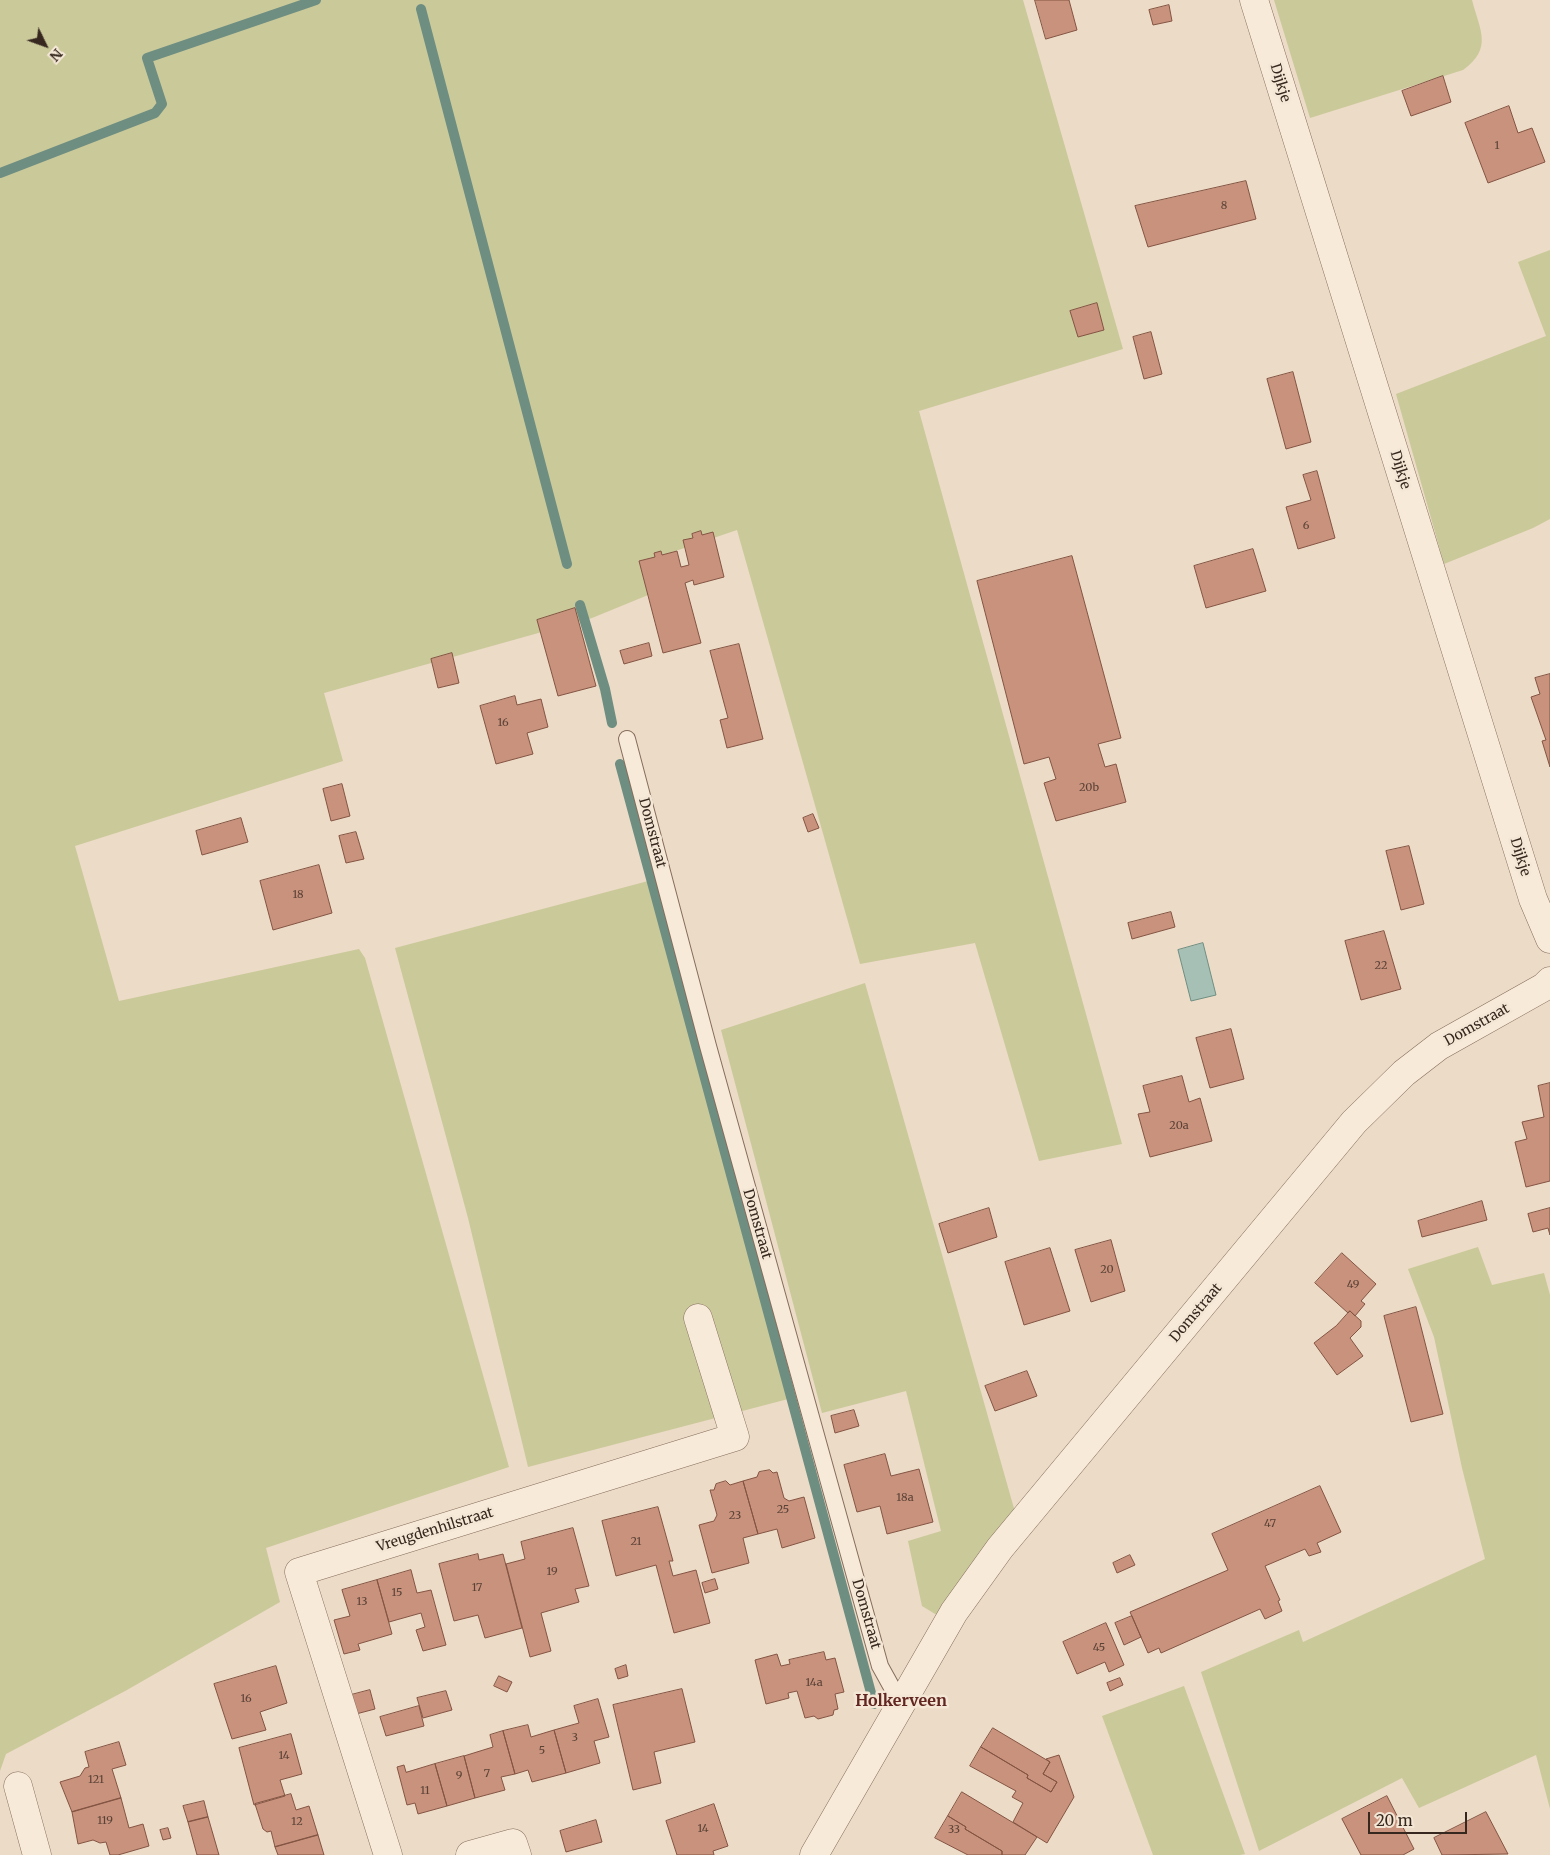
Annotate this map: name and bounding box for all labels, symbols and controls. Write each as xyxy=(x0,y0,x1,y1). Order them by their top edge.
north arrow xyxy=(20,20,70,70)
text: N xyxy=(46,45,67,65)
street label: Dijkje xyxy=(1266,62,1294,104)
house number: 1 xyxy=(1495,139,1499,153)
house number: 8 xyxy=(1221,199,1227,213)
street label: Dijkje xyxy=(1386,449,1414,491)
house number: 6 xyxy=(1303,519,1309,533)
house number: 16 xyxy=(497,716,509,730)
house number: 20b xyxy=(1079,781,1099,795)
street label: Domstraat xyxy=(635,796,669,870)
street label: Dijkje xyxy=(1506,836,1534,878)
house number: 18 xyxy=(292,888,304,902)
house number: 22 xyxy=(1375,959,1387,973)
street label: Domstraat xyxy=(1441,1000,1513,1050)
house number: 20a xyxy=(1169,1119,1189,1133)
street label: Domstraat xyxy=(739,1187,775,1261)
house number: 20 xyxy=(1100,1263,1114,1277)
house number: 49 xyxy=(1347,1278,1359,1292)
street label: Domstraat xyxy=(1166,1280,1226,1346)
house number: 18a xyxy=(896,1491,914,1505)
house number: 25 xyxy=(777,1503,789,1517)
street label: Vreugdenhilstraat xyxy=(375,1504,495,1556)
house number: 23 xyxy=(729,1509,741,1523)
house number: 47 xyxy=(1264,1517,1276,1531)
house number: 21 xyxy=(630,1535,642,1549)
house number: 19 xyxy=(546,1565,558,1579)
street label: Domstraat xyxy=(848,1577,884,1651)
house number: 17 xyxy=(472,1581,482,1595)
house number: 15 xyxy=(391,1586,403,1600)
house number: 13 xyxy=(357,1595,367,1609)
house number: 45 xyxy=(1093,1641,1105,1655)
house number: 14a xyxy=(805,1676,823,1690)
district label: Holkerveen xyxy=(855,1691,947,1711)
house number: 16 xyxy=(240,1692,252,1706)
house number: 3 xyxy=(572,1731,578,1745)
house number: 5 xyxy=(539,1744,545,1758)
house number: 14 xyxy=(278,1749,290,1763)
house number: 7 xyxy=(484,1767,490,1781)
house number: 9 xyxy=(456,1769,462,1783)
house number: 121 xyxy=(88,1773,104,1787)
house number: 11 xyxy=(420,1784,430,1798)
scale bar xyxy=(1370,1802,1469,1834)
text: 20 m xyxy=(1376,1811,1413,1830)
house number: 119 xyxy=(97,1814,113,1828)
house number: 12 xyxy=(291,1815,303,1829)
house number: 14 xyxy=(697,1822,709,1836)
house number: 33 xyxy=(948,1823,960,1837)

